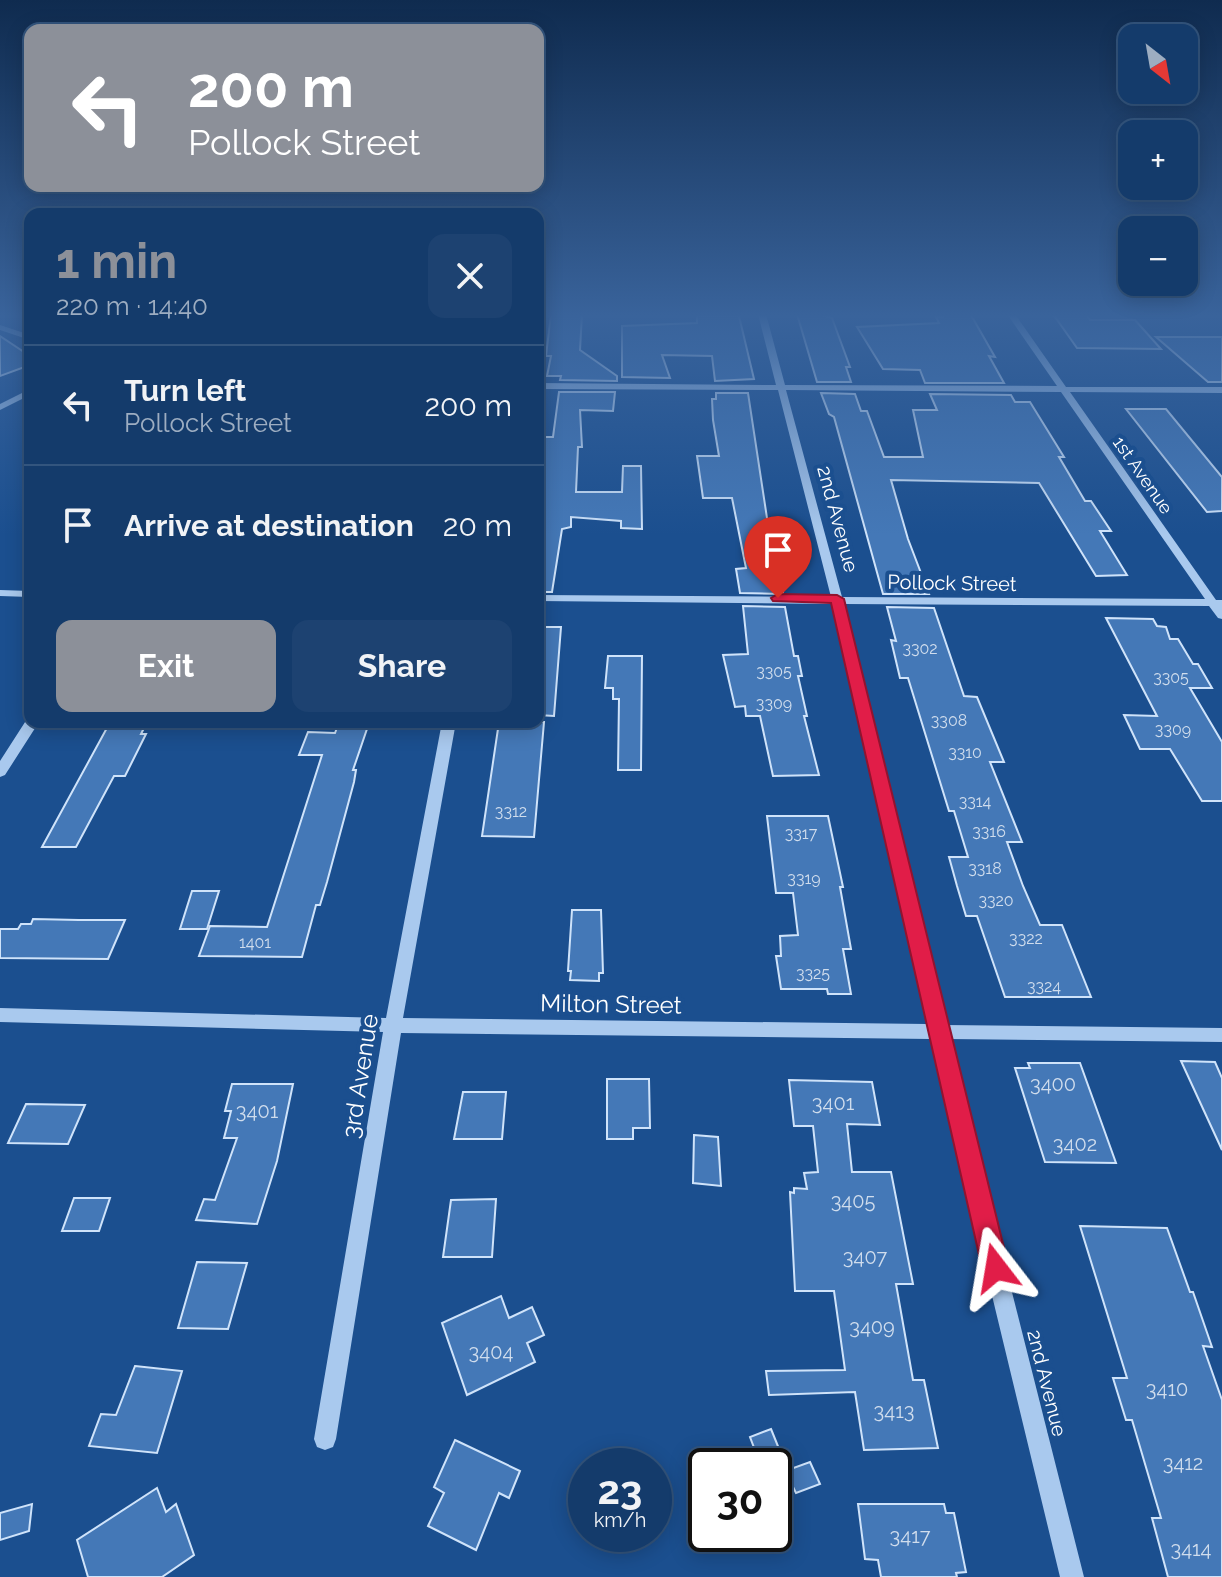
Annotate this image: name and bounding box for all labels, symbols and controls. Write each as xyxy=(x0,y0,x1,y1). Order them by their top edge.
north arrow xyxy=(1118,24,1198,104)
map controls xyxy=(1118,24,1198,296)
text: 200 m xyxy=(188,54,354,120)
icon: left xyxy=(56,56,160,160)
button: + xyxy=(1118,120,1198,200)
text: Pollock Street xyxy=(188,121,420,163)
button: − xyxy=(1118,216,1198,296)
text: 1 min xyxy=(56,233,177,289)
button: close xyxy=(428,234,512,318)
text: 220 m · 14:40 xyxy=(56,291,208,321)
text: Turn left xyxy=(124,373,246,408)
icon: left xyxy=(56,383,100,427)
text: 200 m xyxy=(424,388,512,423)
text: Pollock Street xyxy=(124,408,292,438)
street label: 1st Avenue xyxy=(1109,432,1178,518)
street label: 2nd Avenue xyxy=(812,463,864,575)
icon: arrive xyxy=(56,503,100,547)
text: Arrive at destination xyxy=(124,508,414,543)
text: 20 m xyxy=(443,508,512,543)
pin xyxy=(744,516,812,598)
icon: arrive xyxy=(756,528,800,572)
street label: Pollock Street xyxy=(887,570,1017,596)
button: Exit xyxy=(56,620,276,712)
button: Share xyxy=(292,620,512,712)
house number: 3302 xyxy=(902,639,938,658)
house number: 3305 xyxy=(756,662,792,681)
house number: 3305 xyxy=(1153,668,1189,687)
house number: 3309 xyxy=(756,694,792,713)
house number: 3308 xyxy=(931,711,967,730)
house number: 3309 xyxy=(1155,720,1191,739)
house number: 3310 xyxy=(948,743,982,762)
house number: 3314 xyxy=(959,792,992,811)
house number: 3312 xyxy=(495,802,527,821)
house number: 3316 xyxy=(972,822,1006,841)
house number: 3317 xyxy=(785,824,818,843)
house number: 3318 xyxy=(968,859,1002,878)
house number: 3319 xyxy=(787,869,821,888)
house number: 3320 xyxy=(978,891,1014,910)
house number: 3322 xyxy=(1009,929,1043,948)
house number: 1401 xyxy=(239,933,271,952)
house number: 3325 xyxy=(796,964,830,983)
house number: 3324 xyxy=(1027,977,1061,996)
street label: Milton Street xyxy=(540,988,682,1020)
street label: 3rd Avenue xyxy=(336,1012,384,1140)
house number: 3400 xyxy=(1030,1072,1076,1096)
house number: 3401 xyxy=(812,1091,855,1115)
house number: 3401 xyxy=(236,1099,279,1123)
house number: 3402 xyxy=(1053,1132,1097,1156)
house number: 3405 xyxy=(831,1189,875,1213)
position arrow xyxy=(954,1226,1038,1310)
house number: 3407 xyxy=(843,1245,887,1269)
house number: 3409 xyxy=(849,1315,895,1339)
street label: 2nd Avenue xyxy=(1022,1327,1072,1439)
house number: 3404 xyxy=(469,1340,513,1364)
house number: 3410 xyxy=(1146,1377,1188,1401)
house number: 3413 xyxy=(874,1399,914,1423)
speed limit sign: 30 xyxy=(688,1448,792,1552)
house number: 3412 xyxy=(1163,1451,1203,1475)
text: 23 xyxy=(598,1466,642,1513)
text: km/h xyxy=(594,1508,646,1532)
house number: 3417 xyxy=(890,1524,931,1548)
house number: 3414 xyxy=(1170,1537,1212,1561)

